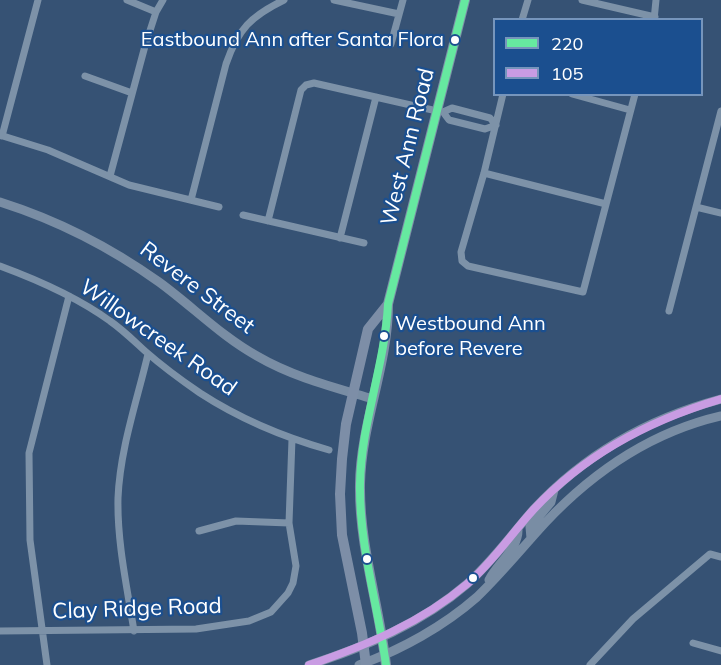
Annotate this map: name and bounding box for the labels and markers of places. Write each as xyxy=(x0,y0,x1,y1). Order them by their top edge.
place label: Eastbound Ann after Santa Flora xyxy=(141,28,444,52)
marker: Eastbound Ann after Santa Flora xyxy=(449,34,461,46)
place label: Westbound Ann before Revere xyxy=(395,312,546,359)
marker: Westbound Ann before Revere xyxy=(378,330,390,342)
unlabelled marker xyxy=(361,553,373,565)
unlabelled marker xyxy=(467,572,479,584)

